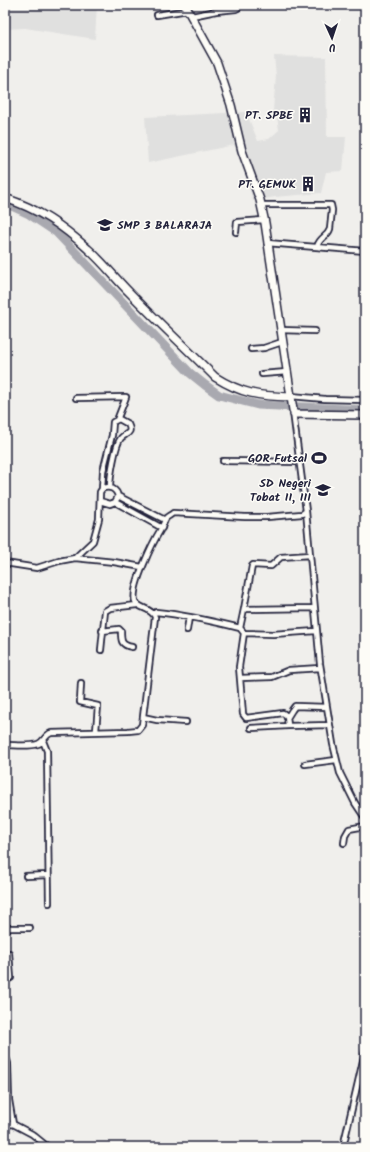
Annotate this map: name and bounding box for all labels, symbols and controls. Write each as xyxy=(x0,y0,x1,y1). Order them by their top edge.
north arrow xyxy=(312,18,352,58)
text: U xyxy=(328,38,336,56)
place label: PT. SPBE xyxy=(245,106,294,125)
building icon: PT. SPBE xyxy=(296,106,314,124)
place label: PT. GEMUK xyxy=(238,175,296,194)
building icon: PT. GEMUK xyxy=(299,175,317,193)
school or university icon: SMP 3 BALARAJA xyxy=(96,216,114,234)
place label: SMP 3 BALARAJA xyxy=(117,216,213,235)
place label: GOR Futsal xyxy=(248,449,308,468)
sports icon: GOR Futsal xyxy=(310,449,328,467)
place label: SD Negeri Tobat II, III xyxy=(250,474,312,507)
school or university icon: SD Negeri Tobat II, III xyxy=(314,481,332,499)

